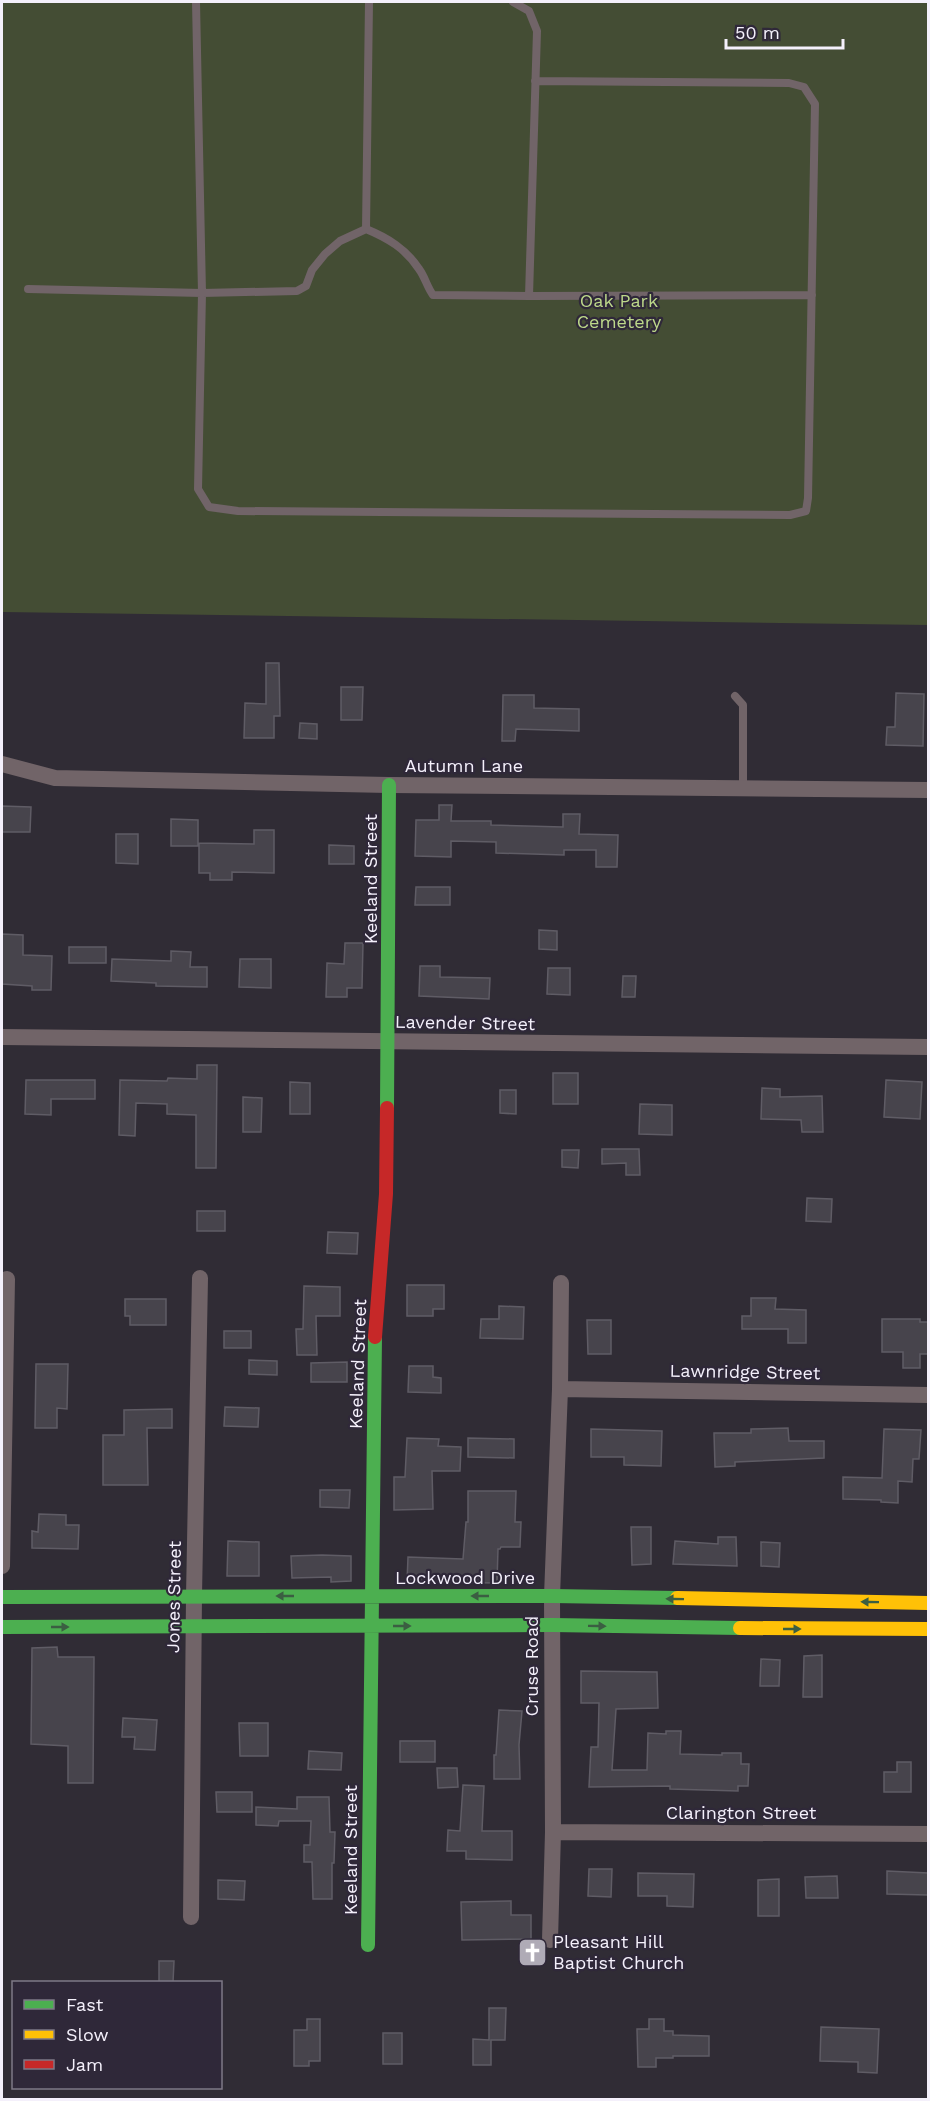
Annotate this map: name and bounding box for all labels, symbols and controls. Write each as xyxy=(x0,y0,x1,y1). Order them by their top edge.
scale bar xyxy=(726,12,843,50)
text: 50 m xyxy=(735,22,780,43)
park label: Oak Park Cemetery xyxy=(577,290,662,332)
street label: Autumn Lane xyxy=(405,755,523,776)
street label: Keeland Street xyxy=(360,813,381,944)
street label: Lavender Street xyxy=(395,1011,536,1034)
street label: Keeland Street xyxy=(345,1298,370,1429)
street label: Lawnridge Street xyxy=(670,1360,821,1383)
street label: Jones Street xyxy=(162,1540,185,1653)
street label: Lockwood Drive xyxy=(395,1567,535,1588)
one-way arrow xyxy=(276,1591,295,1601)
one-way arrow xyxy=(471,1591,490,1601)
one-way arrow xyxy=(666,1594,685,1604)
one-way arrow xyxy=(861,1598,880,1607)
street label: Cruse Road xyxy=(521,1616,542,1716)
one-way arrow xyxy=(392,1621,411,1631)
one-way arrow xyxy=(587,1621,606,1631)
one-way arrow xyxy=(50,1622,69,1632)
one-way arrow xyxy=(782,1624,801,1634)
street label: Keeland Street xyxy=(340,1784,361,1915)
street label: Clarington Street xyxy=(666,1802,817,1823)
place label: Pleasant Hill Baptist Church xyxy=(553,1931,684,1973)
church icon: Pleasant Hill Baptist Church xyxy=(516,1936,548,1968)
legend xyxy=(12,1981,222,2089)
text: Fast xyxy=(66,1994,104,2015)
text: Slow xyxy=(66,2024,109,2045)
text: Jam xyxy=(66,2054,103,2075)

